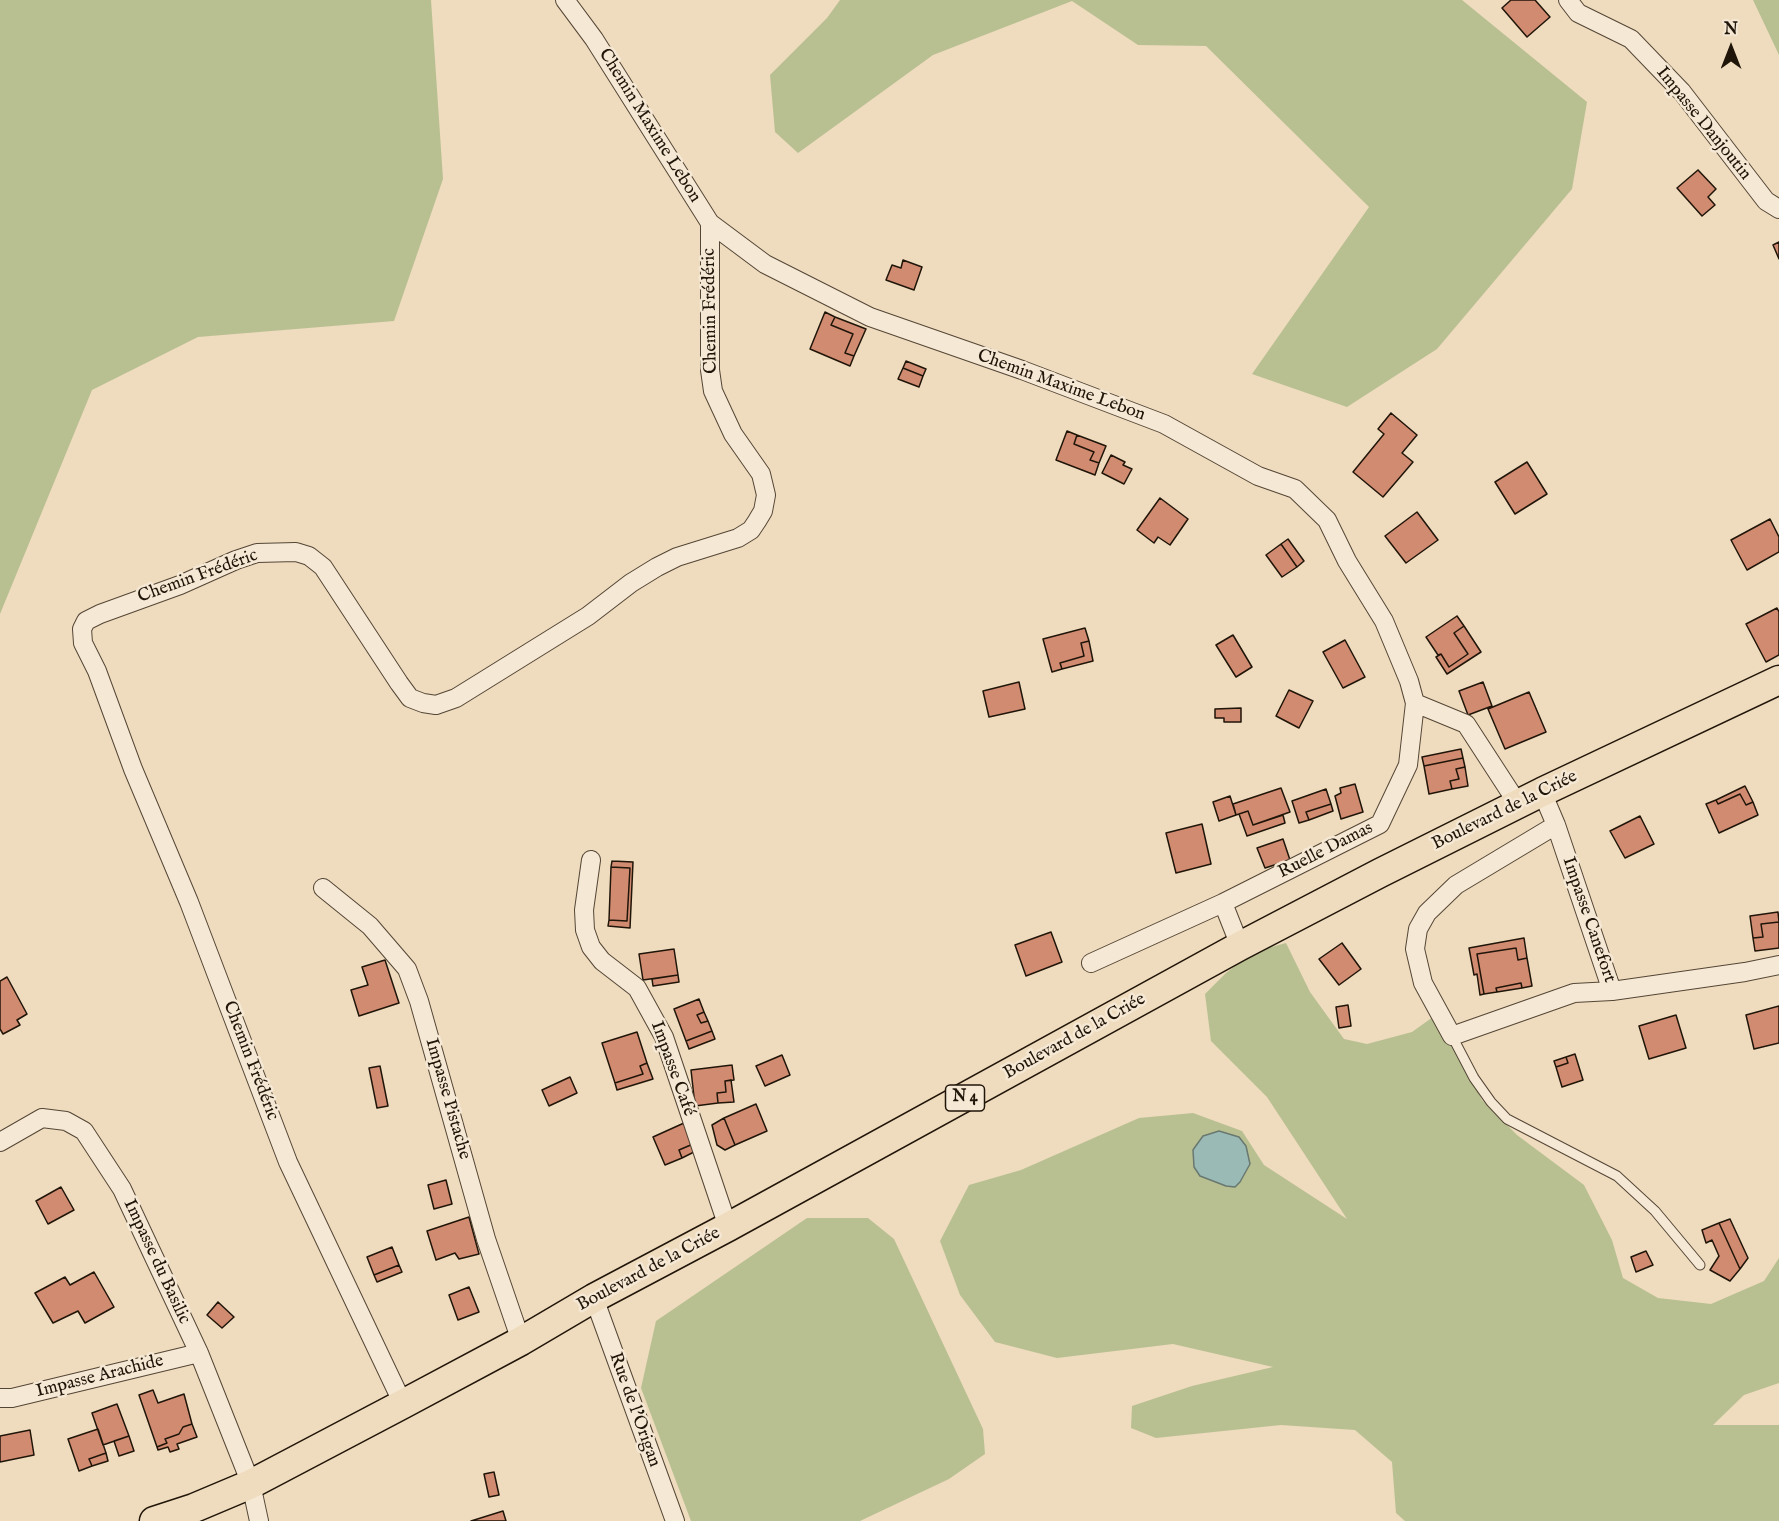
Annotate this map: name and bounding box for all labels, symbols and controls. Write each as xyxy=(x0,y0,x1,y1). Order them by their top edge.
north arrow xyxy=(1701,18,1761,78)
text: N xyxy=(1724,20,1738,40)
street label: Chemin Maxime Lebon xyxy=(593,45,705,207)
street label: Impasse Danjoutin xyxy=(1651,63,1755,185)
street label: Chemin Frédéric xyxy=(699,248,723,374)
street label: Chemin Maxime Lebon xyxy=(974,346,1148,426)
street label: Chemin Frédéric xyxy=(135,545,261,609)
street label: Boulevard de la Criée xyxy=(1429,766,1581,856)
street label: Ruelle Damas xyxy=(1275,818,1377,884)
street label: Impasse Canefort xyxy=(1556,854,1620,986)
street label: Boulevard de la Criée xyxy=(1000,989,1150,1085)
street label: Chemin Frédéric xyxy=(217,998,283,1124)
street label: Impasse Café xyxy=(645,1019,699,1119)
street label: Impasse Pistache xyxy=(419,1036,475,1162)
road number: N 4 xyxy=(946,1085,984,1111)
street label: Impasse du Basilic xyxy=(118,1196,194,1328)
street label: Boulevard de la Criée xyxy=(574,1223,724,1317)
street label: Rue de l'Origan xyxy=(603,1350,665,1470)
street label: Impasse Arachide xyxy=(34,1351,166,1403)

